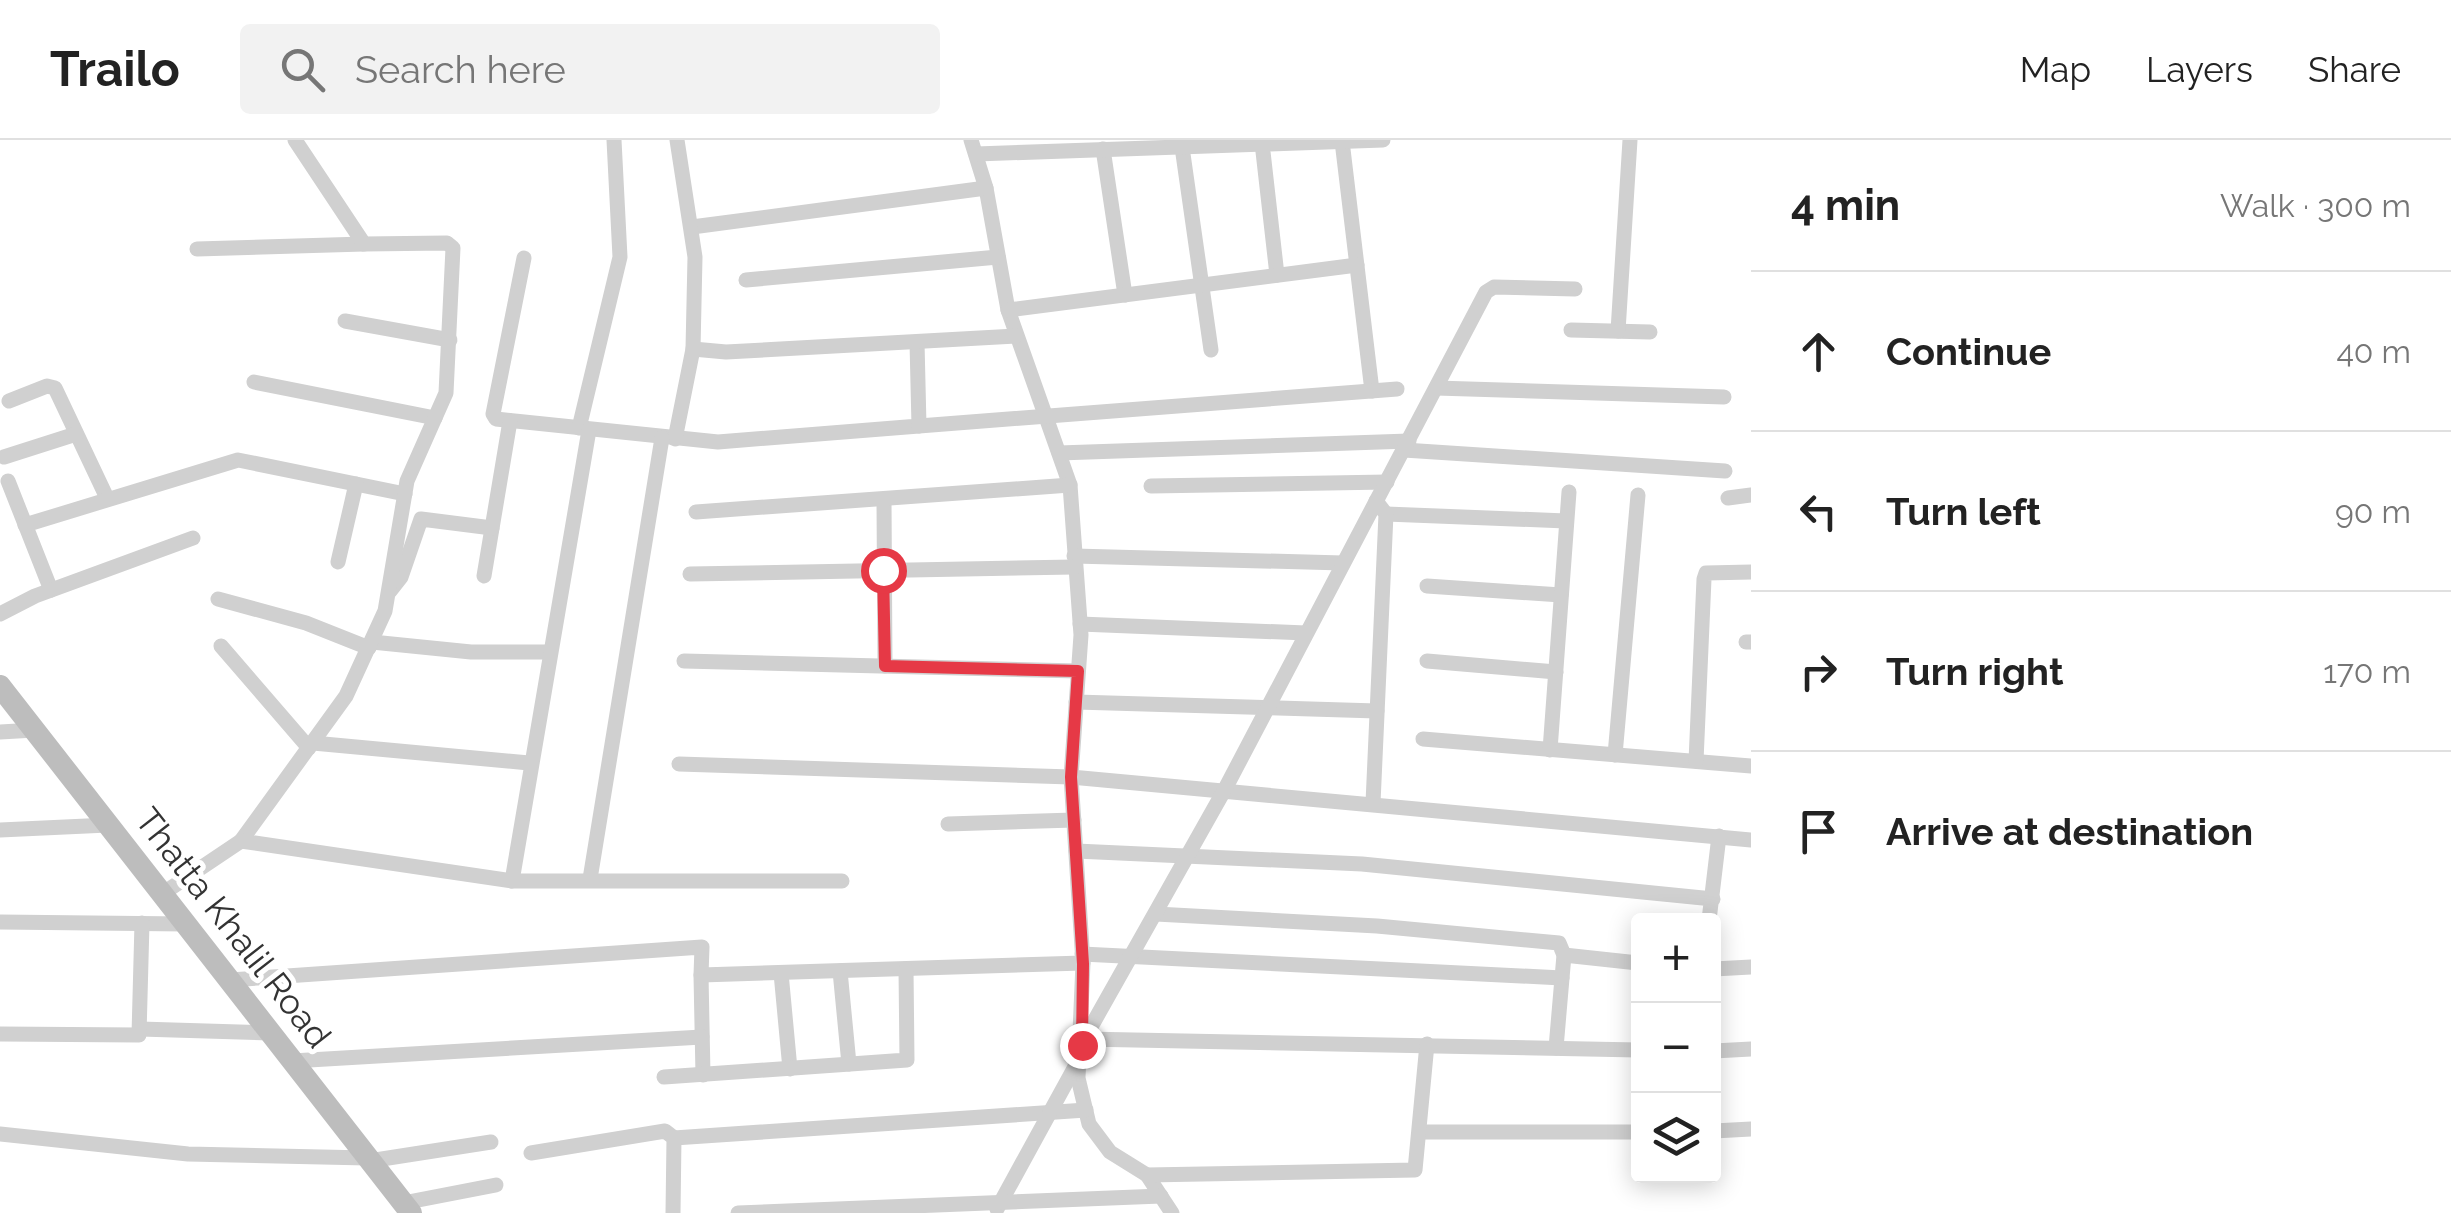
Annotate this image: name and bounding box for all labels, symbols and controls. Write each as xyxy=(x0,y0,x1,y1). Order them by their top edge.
search box xyxy=(240,24,940,114)
text: Trailo xyxy=(50,41,180,97)
icon: search xyxy=(275,42,330,97)
text: Search here xyxy=(355,47,566,92)
text: Map xyxy=(2020,49,2091,90)
text: Layers xyxy=(2146,49,2253,90)
text: Share xyxy=(2308,49,2401,90)
text: 4 min xyxy=(1791,181,1900,230)
text: Walk · 300 m xyxy=(2220,187,2411,224)
icon: ahead xyxy=(1791,324,1846,379)
text: Continue xyxy=(1886,329,2051,374)
text: 40 m xyxy=(2336,333,2411,370)
icon: left xyxy=(1791,484,1846,539)
text: Turn left xyxy=(1886,489,2041,534)
text: 90 m xyxy=(2335,493,2411,530)
route start xyxy=(861,548,907,594)
icon: right xyxy=(1791,644,1846,699)
text: Turn right xyxy=(1886,649,2063,694)
text: 170 m xyxy=(2323,653,2411,690)
street label: Thatta Khalil Road xyxy=(127,800,340,1056)
icon: arrive xyxy=(1791,804,1846,859)
text: Arrive at destination xyxy=(1886,809,2253,854)
map controls xyxy=(1631,913,1721,1183)
button: + xyxy=(1631,913,1721,1003)
button: − xyxy=(1631,1003,1721,1093)
route end xyxy=(1060,1023,1106,1069)
button: layers xyxy=(1631,1093,1721,1183)

